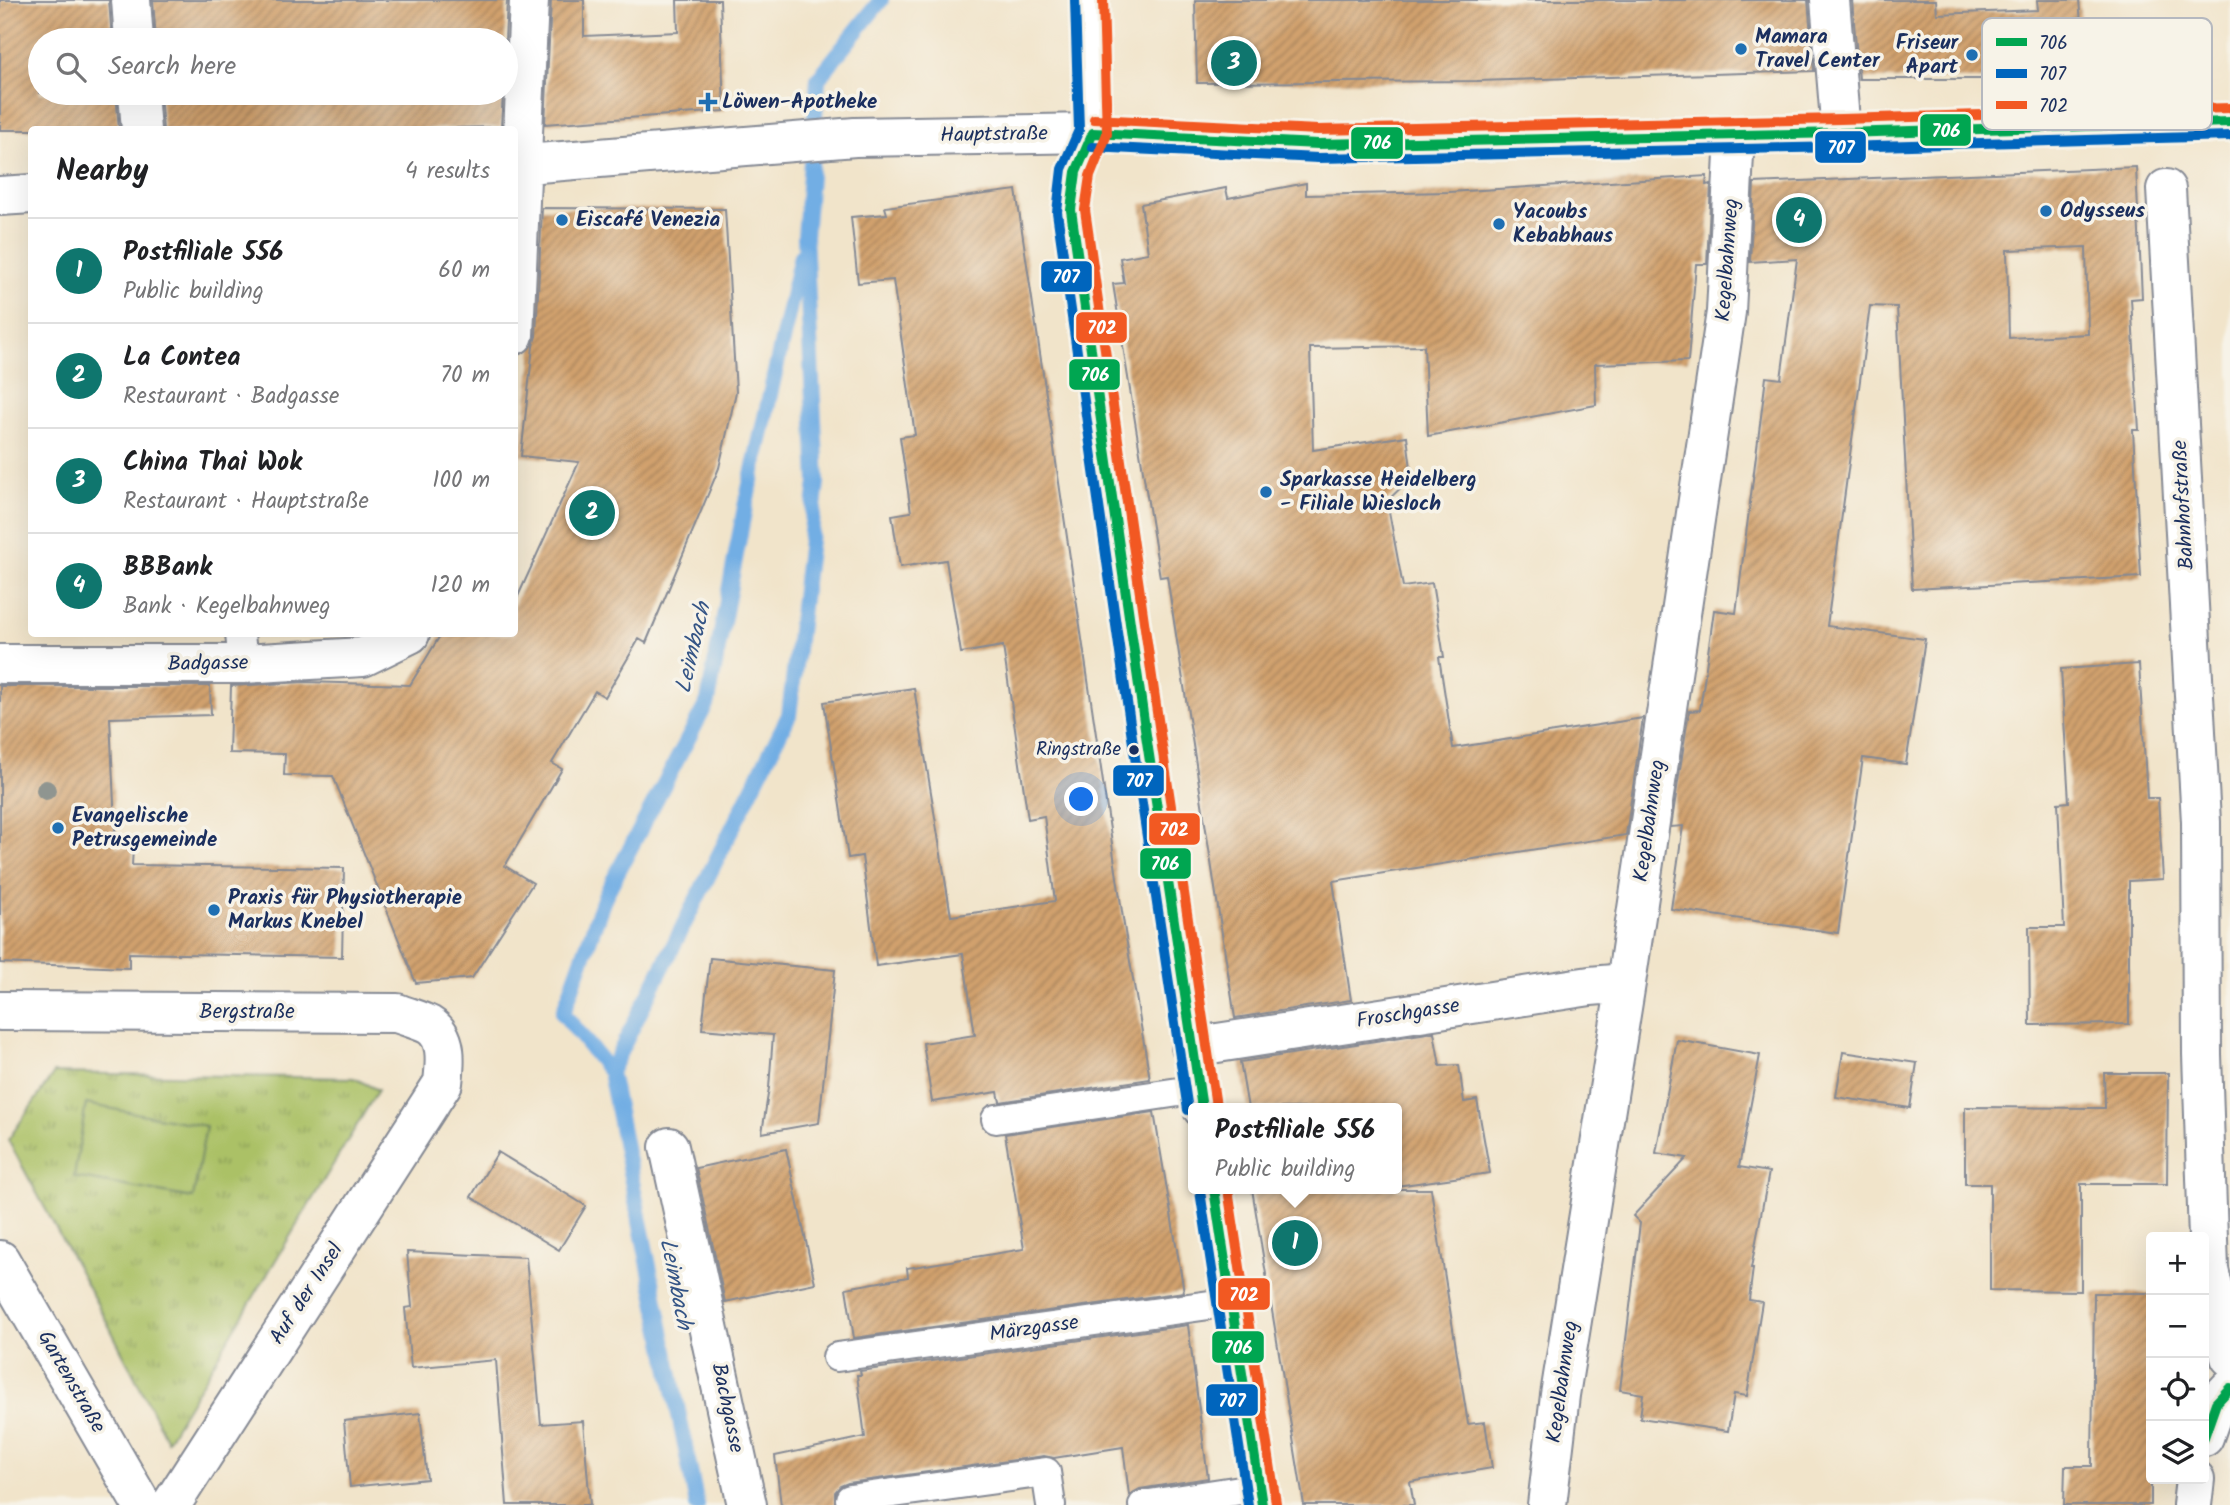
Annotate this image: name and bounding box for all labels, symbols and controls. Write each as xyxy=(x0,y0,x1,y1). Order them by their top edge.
legend xyxy=(1982,18,2212,130)
place label: Mamara Travel Center xyxy=(1755,21,1881,78)
place label: Friseur Apart xyxy=(1896,27,1959,84)
search box xyxy=(28,28,518,105)
text: 706 xyxy=(2039,29,2068,59)
pin: 3 xyxy=(1211,37,1257,89)
marker: Mamara Travel Center xyxy=(1733,41,1749,57)
text: Search here xyxy=(108,46,236,88)
marker: Friseur Apart xyxy=(1964,47,1980,63)
icon: search xyxy=(52,48,90,86)
text: 707 xyxy=(2039,60,2067,90)
place label: Löwen-Apotheke xyxy=(722,86,877,119)
text: 702 xyxy=(2039,92,2068,122)
marker: Löwen-Apotheke xyxy=(700,94,716,110)
line badge: 706 xyxy=(1919,113,1972,147)
text: 706 xyxy=(1931,117,1961,147)
street label: Hauptstraße xyxy=(940,118,1049,152)
line badge: 706 xyxy=(1350,126,1404,160)
text: 706 xyxy=(1362,129,1392,159)
line badge: 707 xyxy=(1814,130,1867,164)
text: 707 xyxy=(1827,134,1856,164)
text: Nearby xyxy=(56,148,148,196)
text: 4 results xyxy=(405,154,490,190)
pin: 4 xyxy=(1776,194,1822,246)
place label: Odysseus xyxy=(2060,195,2145,228)
place label: Yacoubs Kebabhaus xyxy=(1513,196,1613,253)
street label: Kegelbahnweg xyxy=(1707,197,1749,323)
marker: Odysseus xyxy=(2038,203,2054,219)
place label: Eiscafé Venezia xyxy=(576,204,720,237)
marker: Eiscafé Venezia xyxy=(554,212,570,228)
marker: Yacoubs Kebabhaus xyxy=(1491,216,1507,232)
text: Postfiliale 556 xyxy=(123,232,283,274)
text: 1 xyxy=(76,253,82,289)
text: 60 m xyxy=(438,253,490,289)
line badge: 707 xyxy=(1040,260,1093,293)
text: 707 xyxy=(1052,263,1081,293)
text: Public building xyxy=(123,274,264,310)
line badge: 702 xyxy=(1075,311,1128,344)
text: 702 xyxy=(1087,314,1117,344)
text: La Contea xyxy=(123,337,240,379)
text: 2 xyxy=(72,358,86,394)
text: 70 m xyxy=(440,358,490,394)
line badge: 706 xyxy=(1068,358,1121,391)
text: 706 xyxy=(1080,361,1110,391)
text: Restaurant · Badgasse xyxy=(123,379,339,415)
street label: Bahnhofstraße xyxy=(2164,439,2204,571)
text: China Thai Wok xyxy=(123,442,302,484)
text: 3 xyxy=(73,463,85,499)
text: 100 m xyxy=(432,463,490,499)
place label: Sparkasse Heidelberg - Filiale Wiesloch xyxy=(1280,464,1477,521)
text: Restaurant · Hauptstraße xyxy=(123,484,369,520)
marker: Sparkasse Heidelberg - Filiale Wiesloch xyxy=(1258,484,1274,500)
pin: 2 xyxy=(569,487,615,539)
text: BBBank xyxy=(123,547,212,589)
text: 4 xyxy=(73,568,85,604)
text: 120 m xyxy=(430,568,490,604)
text: Bank · Kegelbahnweg xyxy=(123,589,330,625)
water label: Leimbach xyxy=(666,597,722,697)
street label: Badgasse xyxy=(167,647,249,681)
place label: Ringstraße xyxy=(1036,735,1121,765)
marker: Ringstraße xyxy=(1127,743,1141,757)
street label: Kegelbahnweg xyxy=(1625,758,1675,884)
line badge: 707 xyxy=(1112,764,1165,797)
text: 707 xyxy=(1125,767,1154,797)
your location xyxy=(1064,782,1098,816)
place label: Evangelische Petrusgemeinde xyxy=(72,800,217,857)
line badge: 702 xyxy=(1148,812,1201,846)
text: 702 xyxy=(1159,816,1189,846)
marker: Evangelische Petrusgemeinde xyxy=(50,820,66,836)
line badge: 706 xyxy=(1139,847,1192,880)
text: 706 xyxy=(1150,850,1180,880)
place label: Praxis für Physiotherapie Markus Knebel xyxy=(228,882,462,939)
marker: Praxis für Physiotherapie Markus Knebel xyxy=(206,902,222,918)
street label: Froschgasse xyxy=(1354,989,1463,1038)
street label: Bergstraße xyxy=(199,996,295,1029)
popup xyxy=(1188,1103,1402,1194)
text: Postfiliale 556 xyxy=(1215,1110,1375,1152)
text: Public building xyxy=(1215,1152,1355,1188)
pin: 1 xyxy=(1272,1217,1318,1269)
map controls xyxy=(2146,1232,2209,1484)
button: + xyxy=(2146,1232,2209,1295)
water label: Leimbach xyxy=(649,1235,702,1334)
street label: Auf der Insel xyxy=(262,1236,352,1352)
line badge: 702 xyxy=(1217,1277,1271,1311)
text: 702 xyxy=(1229,1281,1259,1311)
button: − xyxy=(2146,1295,2209,1358)
street label: Märzgasse xyxy=(987,1306,1081,1352)
street label: Kegelbahnweg xyxy=(1538,1319,1588,1445)
street label: Gartenstraße xyxy=(28,1324,114,1440)
line badge: 706 xyxy=(1211,1330,1265,1364)
text: 706 xyxy=(1223,1334,1253,1364)
button: locate xyxy=(2146,1358,2209,1421)
street label: Bachgasse xyxy=(701,1360,753,1456)
line badge: 707 xyxy=(1205,1383,1259,1417)
text: 707 xyxy=(1218,1387,1247,1417)
button: layers xyxy=(2146,1421,2209,1484)

